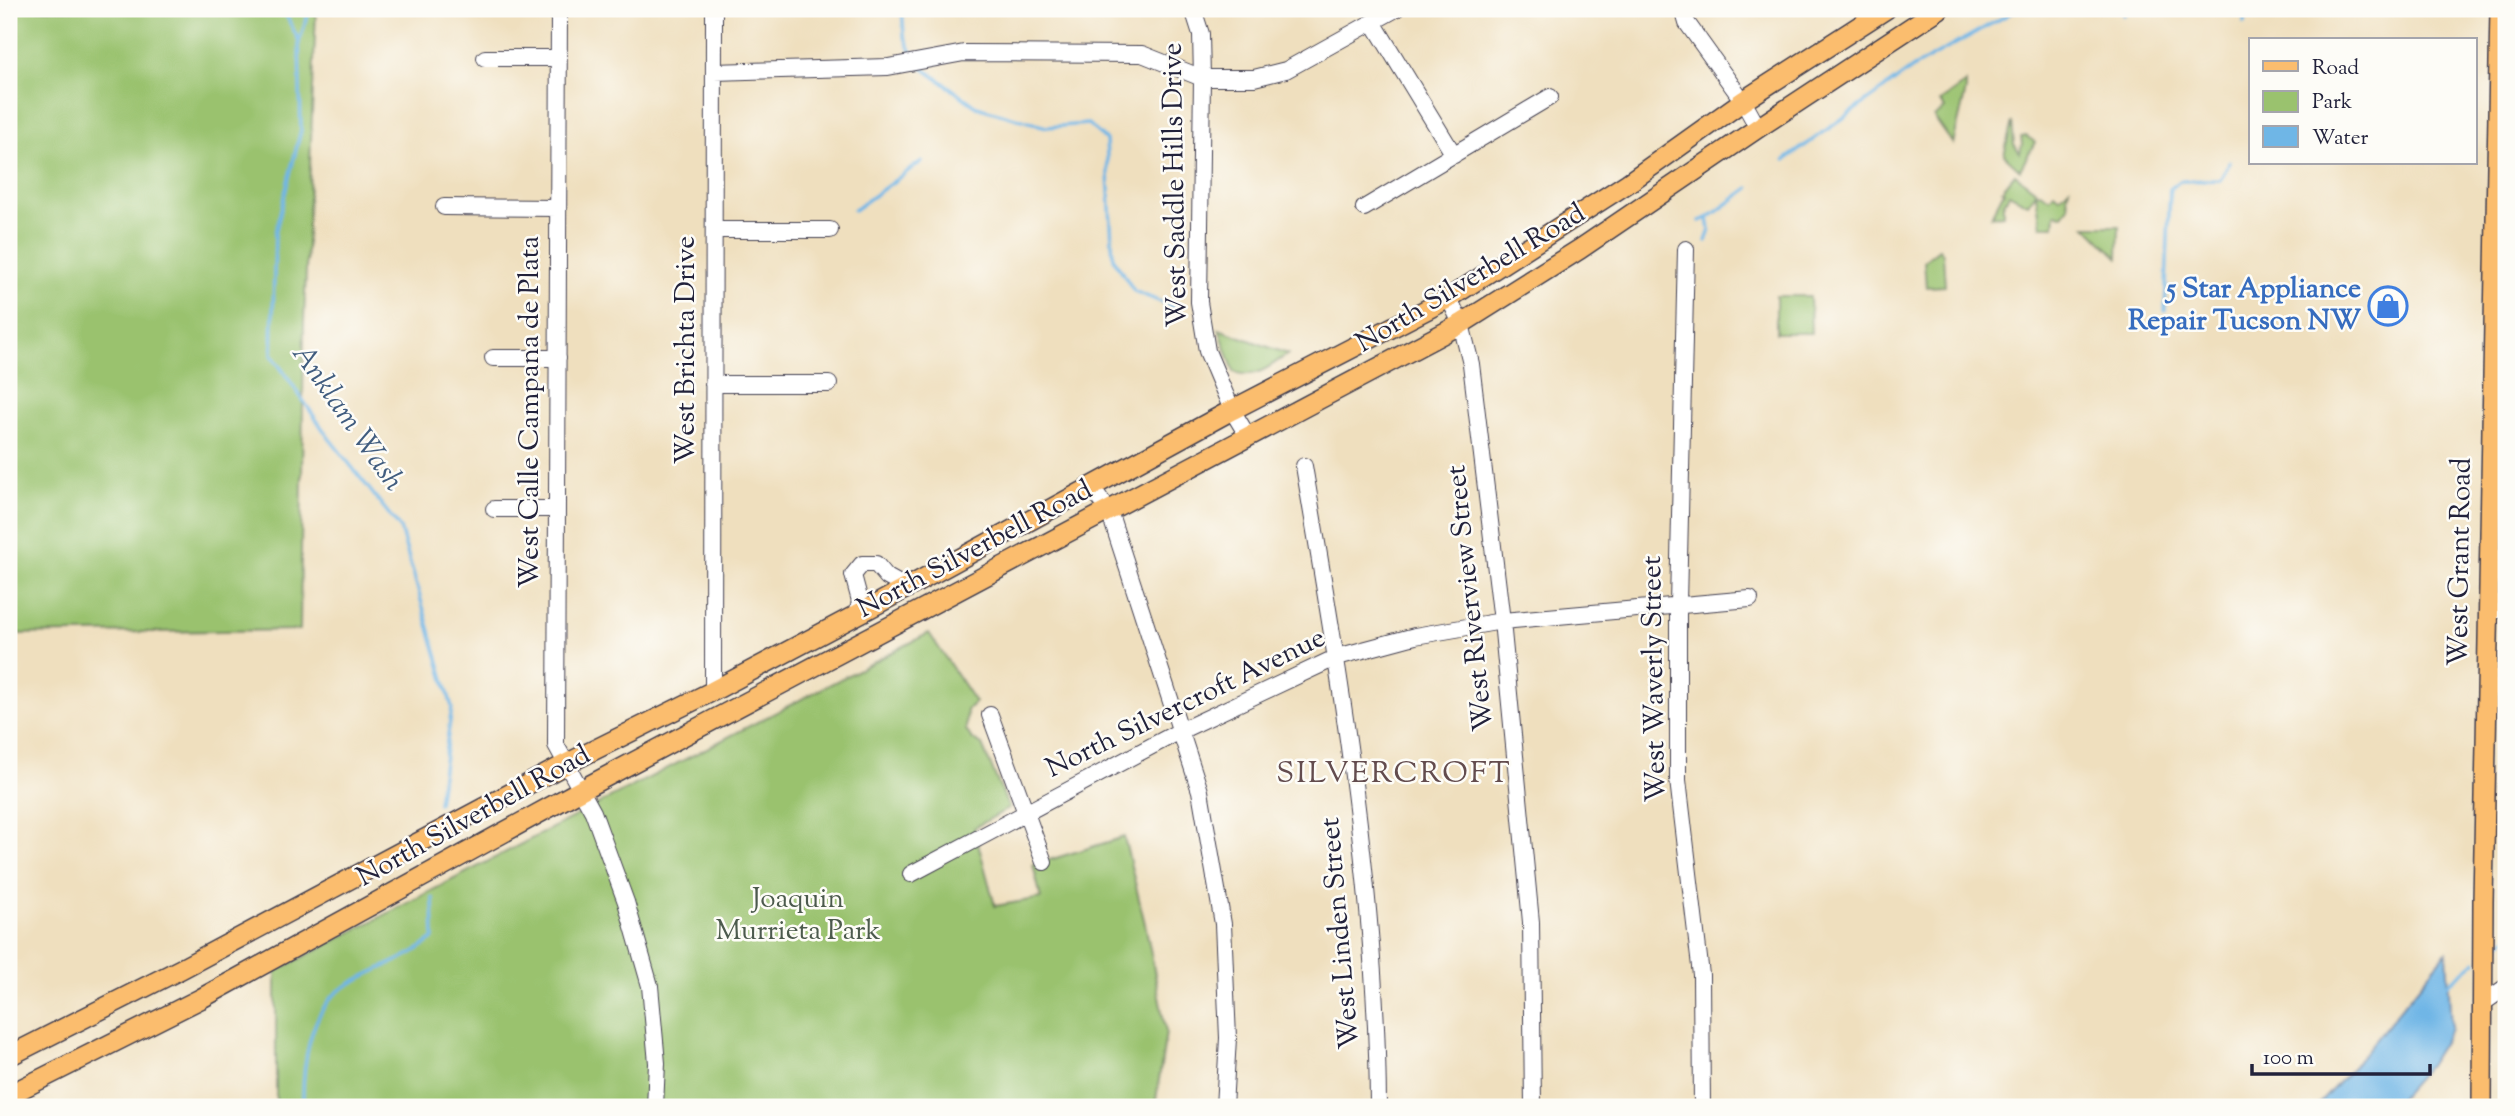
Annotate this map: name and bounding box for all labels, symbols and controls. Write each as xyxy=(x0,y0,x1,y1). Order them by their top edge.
legend xyxy=(2249,38,2476,164)
street label: West Saddle Hills Drive xyxy=(1154,42,1198,328)
text: Road xyxy=(2312,54,2359,84)
text: Park xyxy=(2312,88,2353,118)
text: Water xyxy=(2312,124,2369,154)
street label: North Silverbell Road xyxy=(1349,194,1594,364)
street label: West Calle Campana de Plata xyxy=(511,236,551,588)
street label: West Brichta Drive xyxy=(667,236,707,464)
place label: 5 Star Appliance Repair Tucson NW xyxy=(2128,270,2362,342)
shop icon: 5 Star Appliance Repair Tucson NW xyxy=(2367,285,2409,327)
water label: Anklam Wash xyxy=(280,336,414,501)
street label: West Grant Road xyxy=(2439,457,2483,667)
street label: West Riverview Street xyxy=(1437,462,1505,733)
street label: North Silverbell Road xyxy=(850,471,1100,629)
street label: West Waverly Street xyxy=(1633,555,1677,803)
street label: North Silvercroft Avenue xyxy=(1039,619,1333,789)
street label: North Silverbell Road xyxy=(350,736,598,898)
district label: SILVERCROFT xyxy=(1276,753,1512,796)
street label: West Linden Street xyxy=(1311,815,1371,1051)
park label: Joaquin Murrieta Park xyxy=(715,880,881,952)
scale bar xyxy=(2252,1032,2431,1076)
text: 100 m xyxy=(2263,1044,2314,1074)

